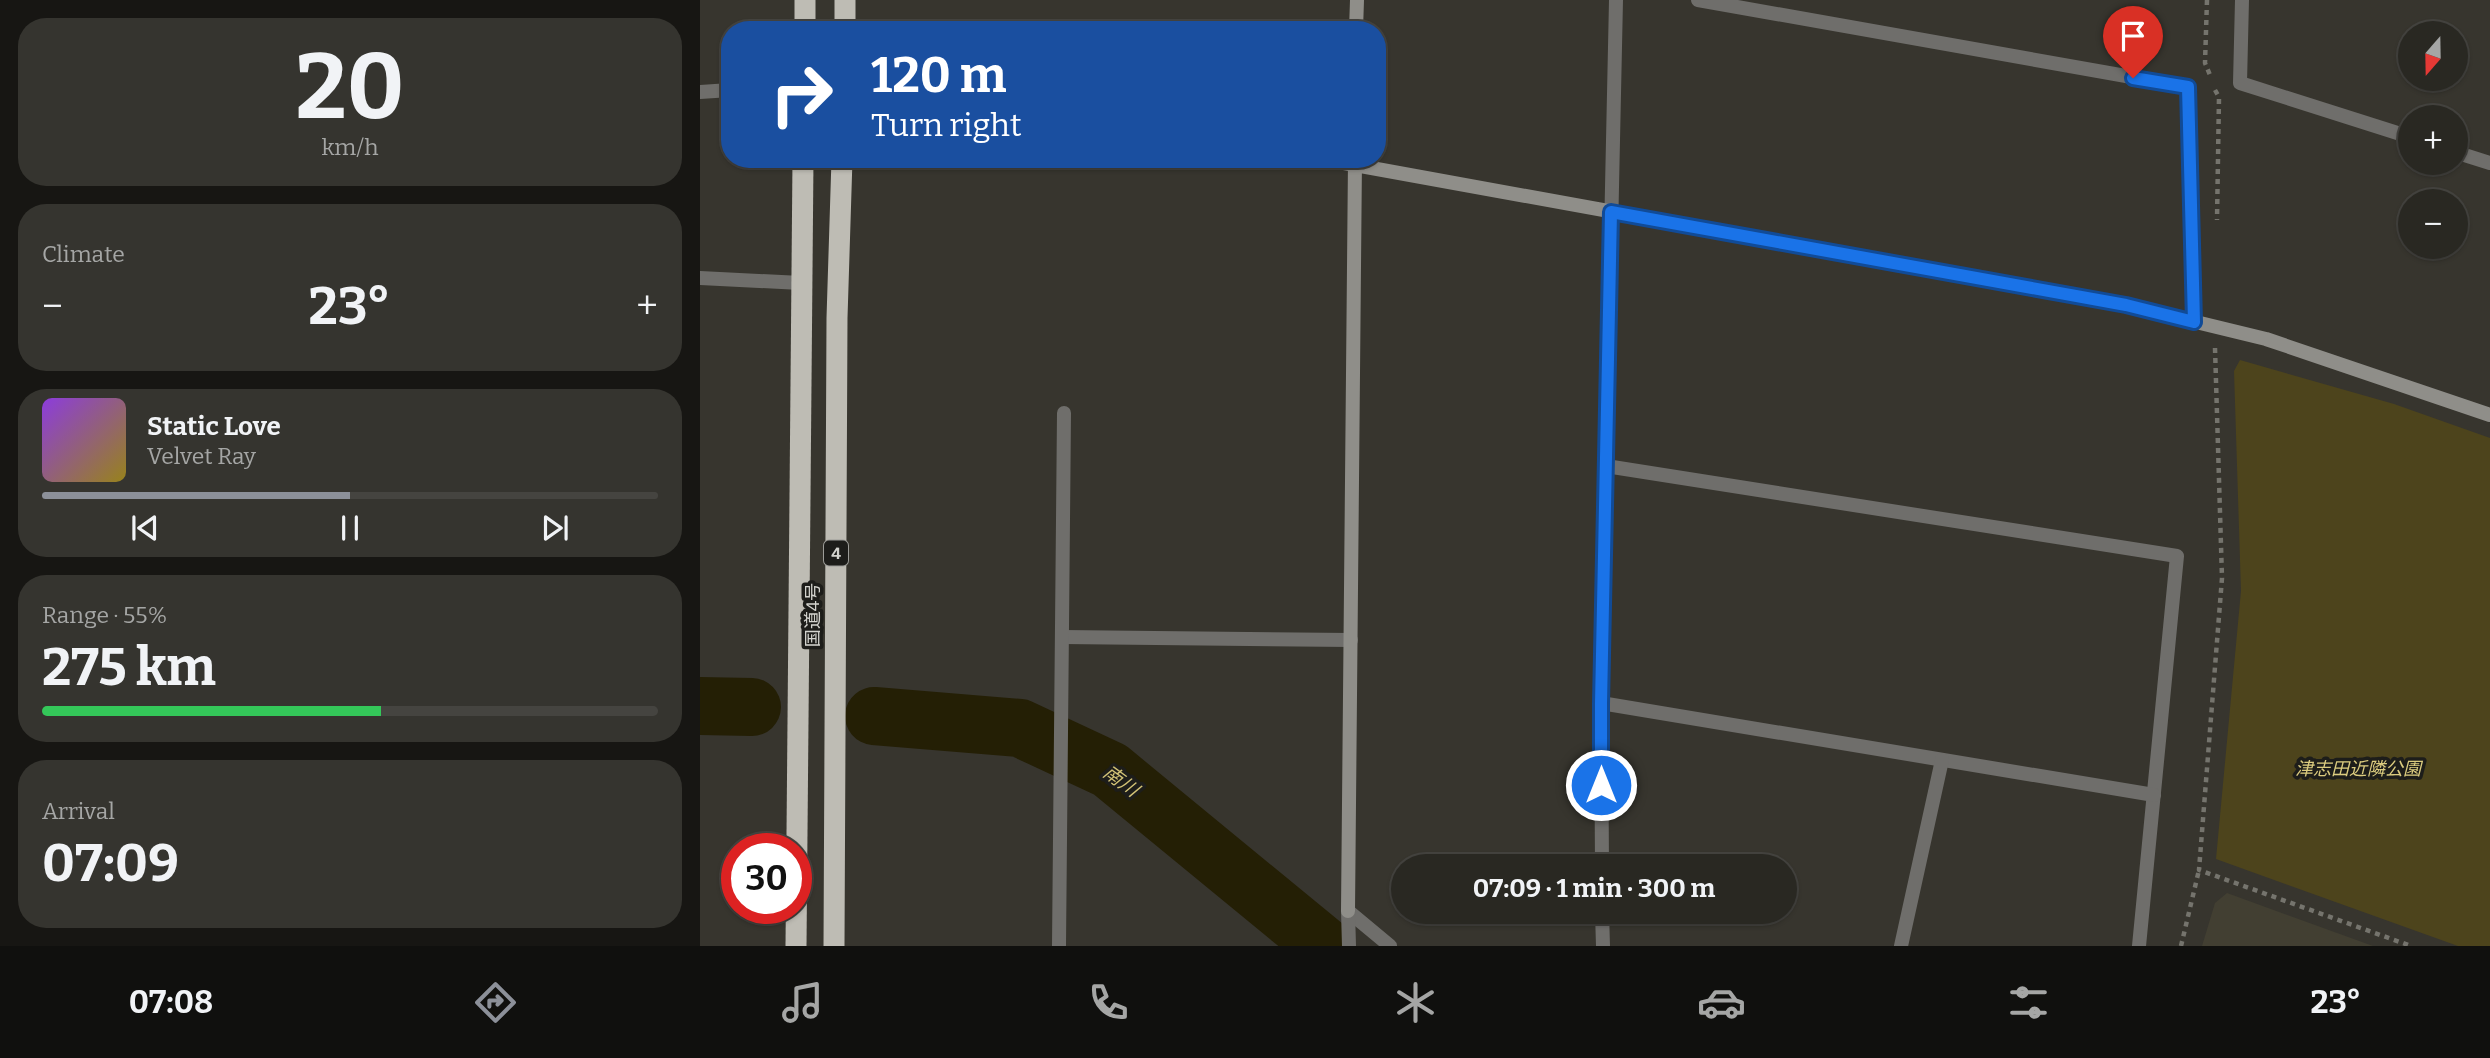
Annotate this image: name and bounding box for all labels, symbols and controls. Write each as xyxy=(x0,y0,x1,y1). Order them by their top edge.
pin xyxy=(2103,6,2163,78)
icon: arrive xyxy=(2114,17,2152,55)
north arrow xyxy=(2398,21,2468,91)
map controls xyxy=(2398,21,2468,259)
text: 20 xyxy=(295,33,405,142)
text: 120 m xyxy=(871,46,1006,105)
icon: right xyxy=(756,49,847,140)
button: + xyxy=(2398,105,2468,175)
text: Turn right xyxy=(871,106,1022,144)
text: km/h xyxy=(322,133,378,161)
button: − xyxy=(2398,189,2468,259)
text: Climate xyxy=(42,240,125,268)
text: 23° xyxy=(309,275,391,338)
text: − xyxy=(42,283,63,329)
text: + xyxy=(636,283,658,329)
text: Static Love xyxy=(147,411,281,442)
text: Velvet Ray xyxy=(147,442,256,470)
icon: previous xyxy=(126,509,164,547)
icon: pause xyxy=(331,509,369,547)
icon: next xyxy=(536,509,574,547)
road number: 4 xyxy=(824,540,848,566)
street label: 国道4号 xyxy=(802,583,824,647)
text: Range · 55% xyxy=(42,601,167,629)
text: 275 km xyxy=(42,636,216,699)
position arrow xyxy=(1564,748,1638,822)
park label: 津志田近隣公園 xyxy=(2295,758,2424,780)
water label: 南川 xyxy=(1099,761,1145,803)
text: Arrival xyxy=(42,797,115,825)
text: 07:09 xyxy=(42,832,179,895)
speed limit sign: 30 xyxy=(721,833,812,924)
text: 07:09 · 1 min · 300 m xyxy=(1473,873,1715,904)
icon: directions xyxy=(471,978,520,1027)
icon: music xyxy=(778,978,827,1027)
icon: phone xyxy=(1084,978,1133,1027)
icon: climate xyxy=(1391,978,1440,1027)
icon: car xyxy=(1697,978,1746,1027)
icon: filters xyxy=(2004,978,2053,1027)
text: 07:08 xyxy=(129,983,213,1021)
text: 23° xyxy=(2311,983,2361,1021)

